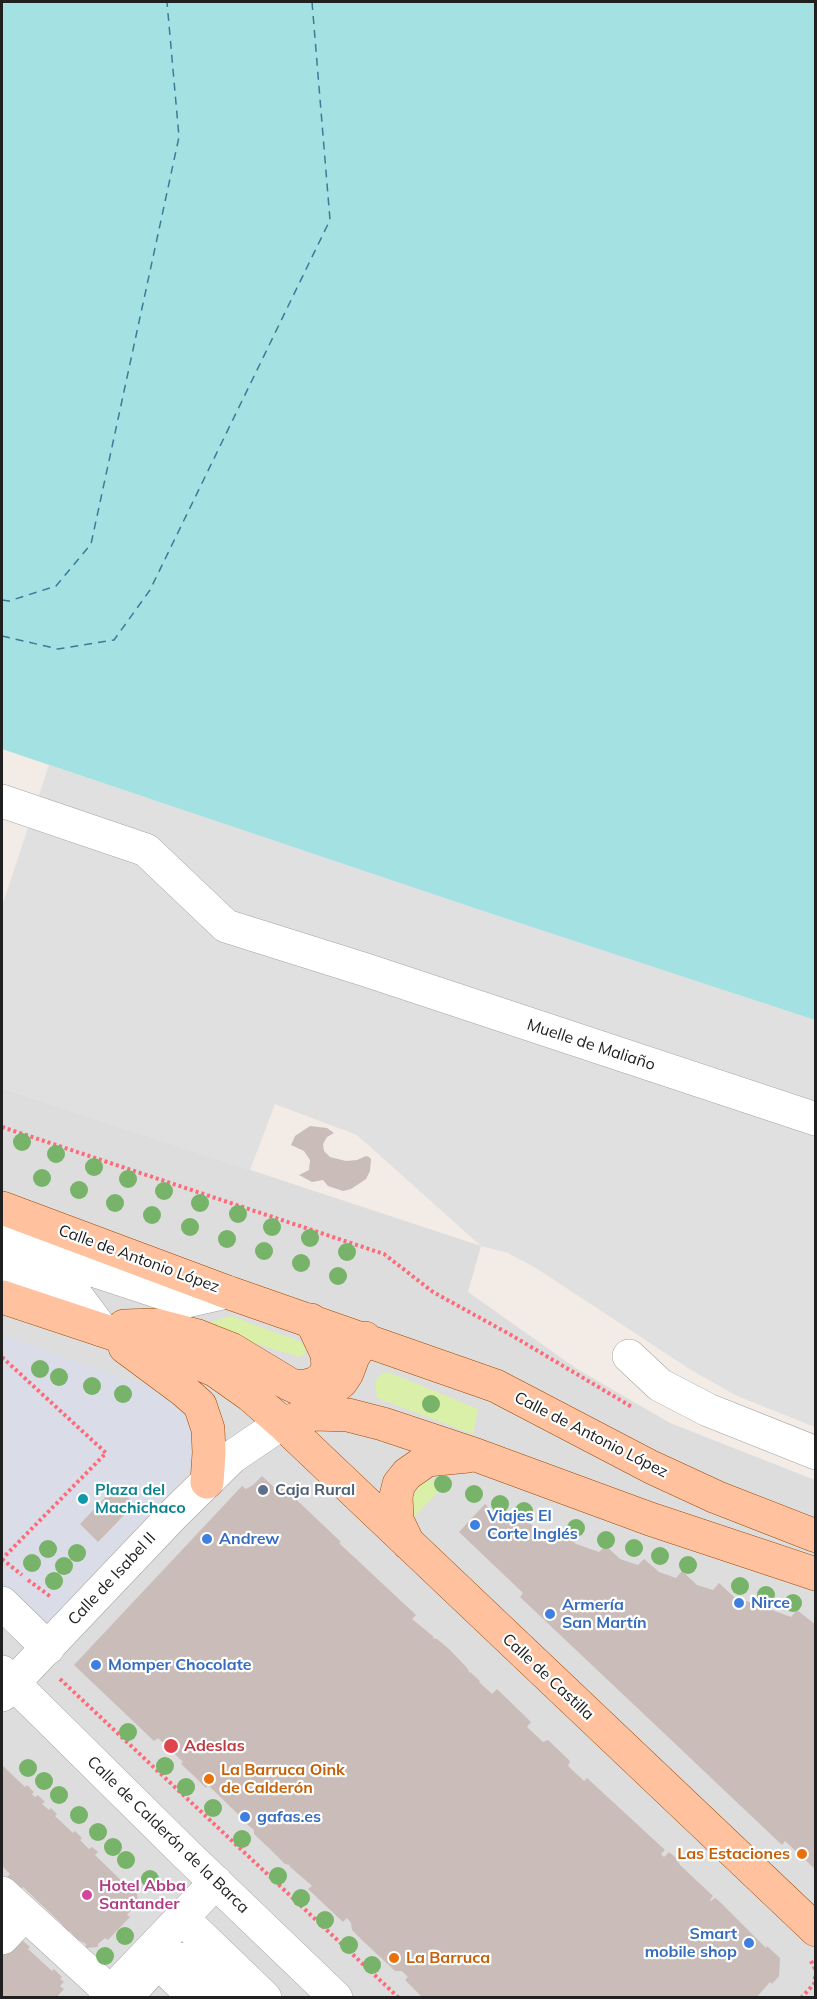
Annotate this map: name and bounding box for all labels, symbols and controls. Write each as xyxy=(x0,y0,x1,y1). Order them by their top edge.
street label: Muelle de Maliaño xyxy=(524,1015,658,1075)
street label: Calle de Antonio López xyxy=(56,1221,222,1297)
street label: Calle de Antonio López xyxy=(511,1388,671,1482)
place label: Plaza del Machichaco xyxy=(95,1480,186,1518)
place label: Caja Rural xyxy=(275,1480,355,1500)
marker: Caja Rural xyxy=(256,1483,270,1497)
marker: Plaza del Machichaco xyxy=(76,1492,90,1506)
place label: Viajes El Corte Inglés xyxy=(487,1506,578,1544)
marker: Viajes El Corte Inglés xyxy=(468,1518,482,1532)
street label: Calle de Isabel II xyxy=(64,1529,160,1629)
place label: Andrew xyxy=(219,1529,279,1549)
marker: Andrew xyxy=(200,1532,214,1546)
place label: Nirce xyxy=(751,1593,790,1613)
place label: Armería San Martín xyxy=(562,1595,647,1633)
marker: Nirce xyxy=(732,1596,746,1610)
marker: Armería San Martín xyxy=(543,1607,557,1621)
street label: Calle de Castilla xyxy=(498,1630,598,1724)
place label: Momper Chocolate xyxy=(108,1655,251,1675)
marker: Momper Chocolate xyxy=(89,1658,103,1672)
place label: Adeslas xyxy=(184,1736,245,1756)
marker: Adeslas xyxy=(162,1737,180,1755)
street label: Calle de Calderón de la Barca xyxy=(83,1752,253,1918)
place label: La Barruca Oink de Calderón xyxy=(221,1760,345,1798)
marker: La Barruca Oink de Calderón xyxy=(202,1772,216,1786)
place label: gafas.es xyxy=(257,1807,321,1827)
marker: gafas.es xyxy=(238,1810,252,1824)
place label: Las Estaciones xyxy=(677,1844,790,1864)
marker: Las Estaciones xyxy=(795,1847,809,1861)
place label: Hotel Abba Santander xyxy=(99,1876,186,1914)
marker: Hotel Abba Santander xyxy=(80,1888,94,1902)
place label: Smart mobile shop xyxy=(645,1924,737,1962)
marker: Smart mobile shop xyxy=(742,1936,756,1950)
place label: La Barruca xyxy=(406,1948,490,1968)
marker: La Barruca xyxy=(387,1951,401,1965)

